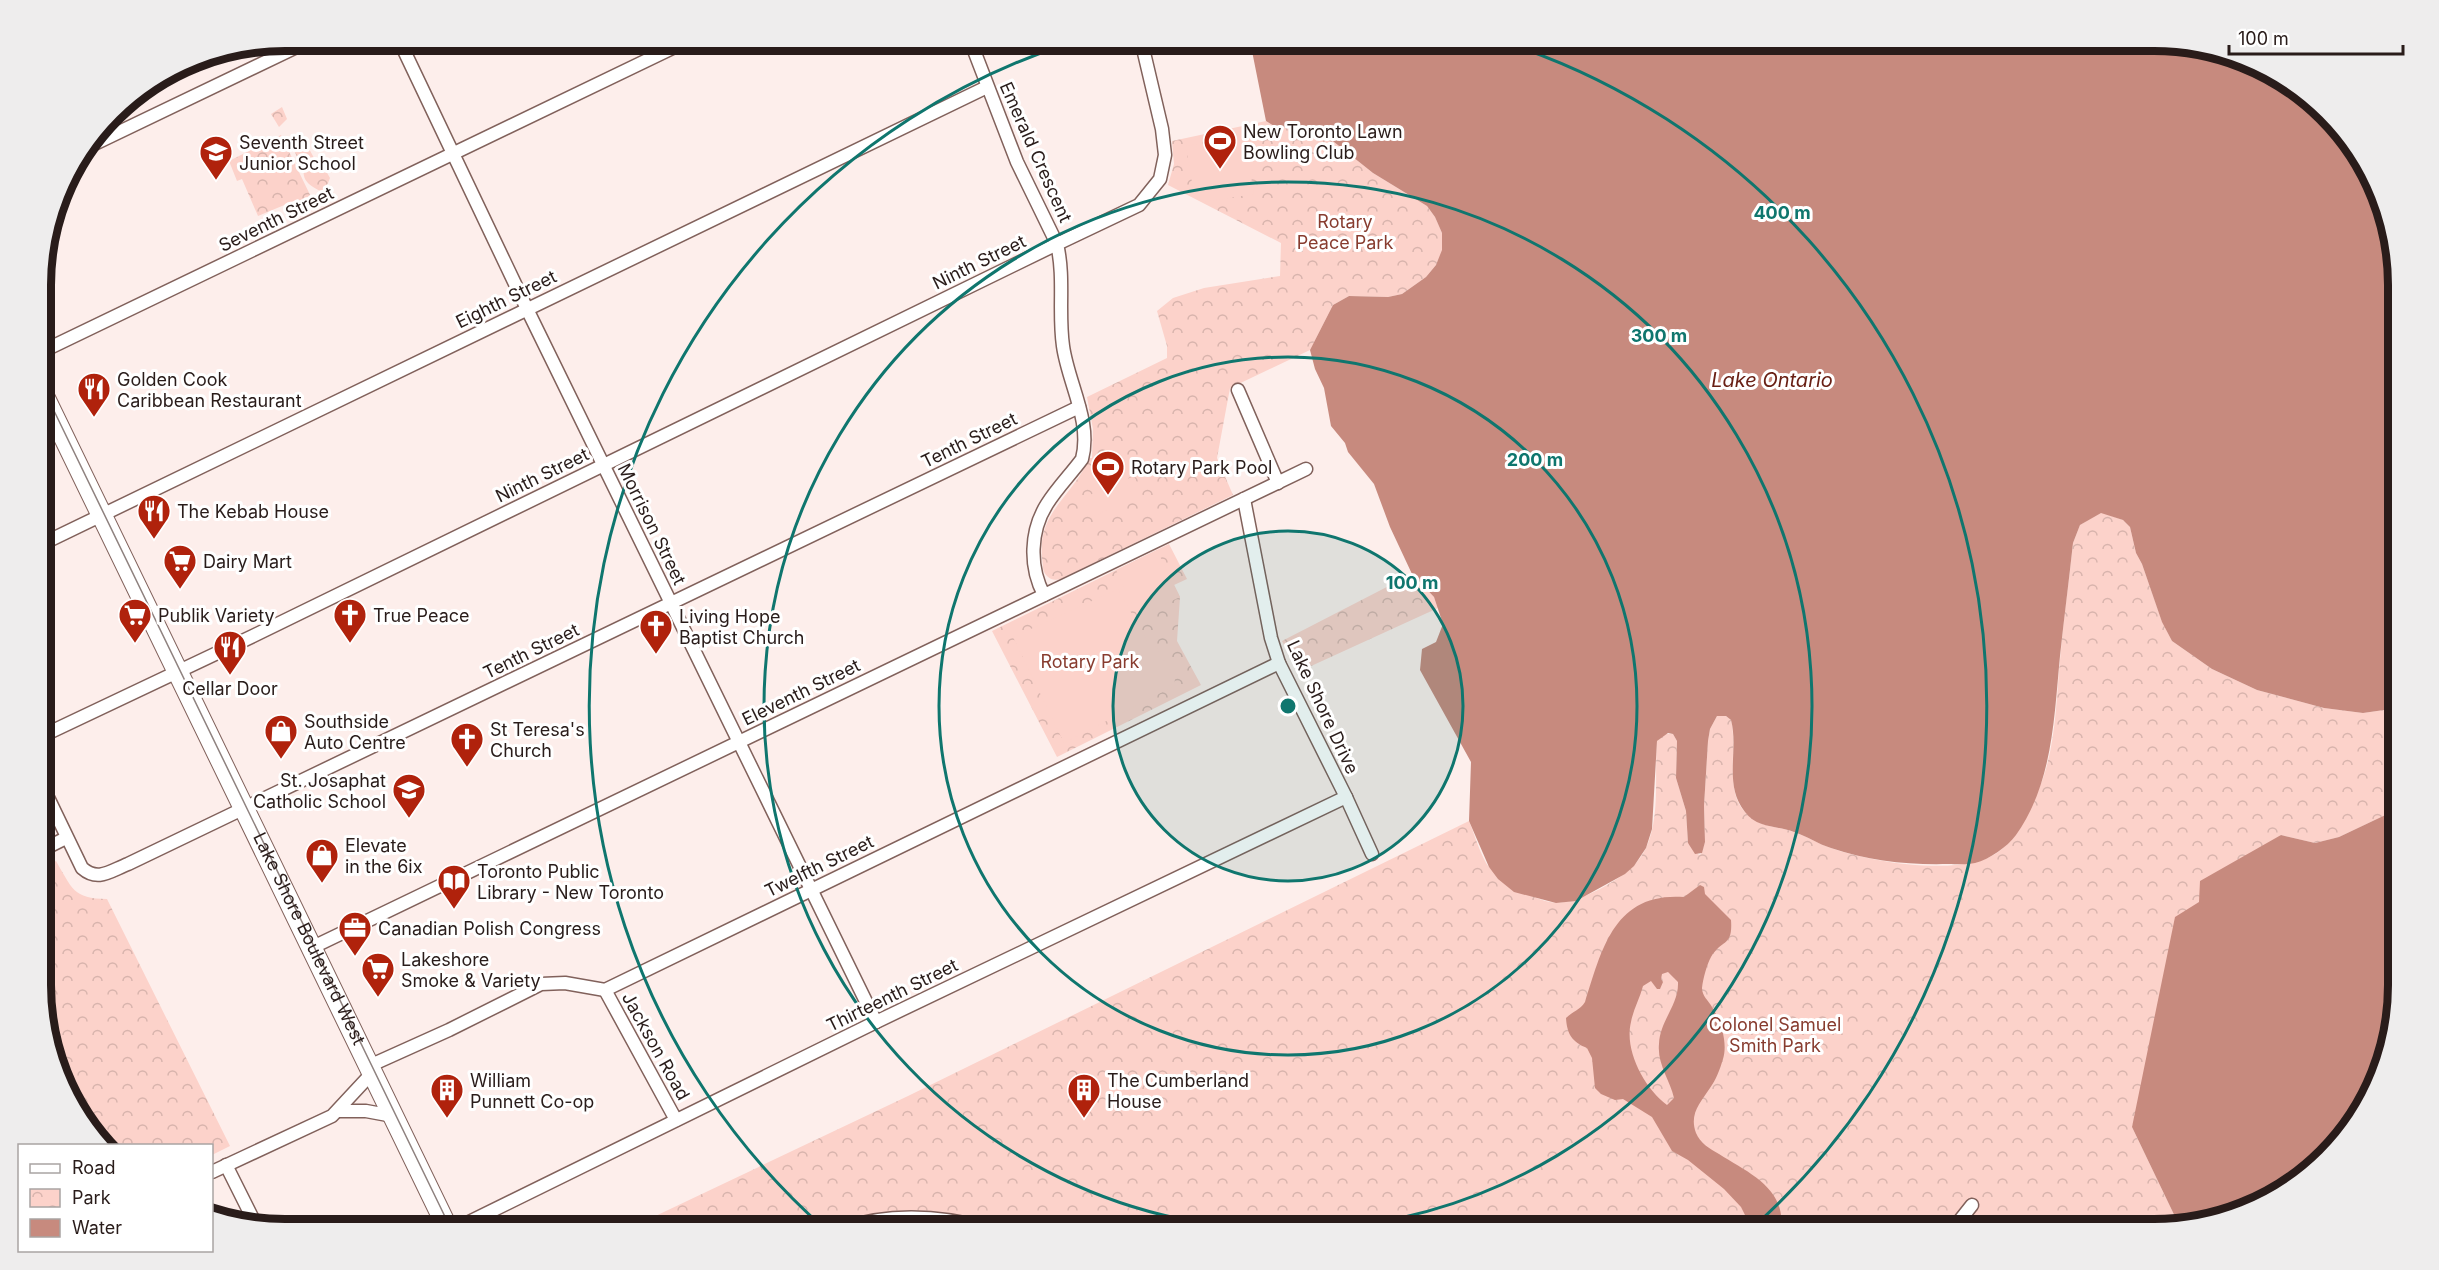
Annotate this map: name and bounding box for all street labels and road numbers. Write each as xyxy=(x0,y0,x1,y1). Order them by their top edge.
street label: Emerald Crescent xyxy=(996,79,1076,225)
street label: Seventh Street xyxy=(215,182,337,256)
street label: Ninth Street xyxy=(929,230,1029,294)
street label: Eighth Street xyxy=(452,266,560,332)
street label: Tenth Street xyxy=(918,408,1020,472)
street label: Ninth Street xyxy=(492,443,592,507)
street label: Morrison Street xyxy=(614,460,690,588)
street label: Tenth Street xyxy=(480,619,582,683)
street label: Lake Shore Drive xyxy=(1283,637,1363,777)
street label: Eleventh Street xyxy=(739,654,863,730)
street label: Lake Shore Boulevard West xyxy=(249,829,370,1048)
street label: Twelfth Street xyxy=(761,831,877,901)
street label: Thirteenth Street xyxy=(823,954,961,1036)
street label: Jackson Road xyxy=(618,988,694,1104)

